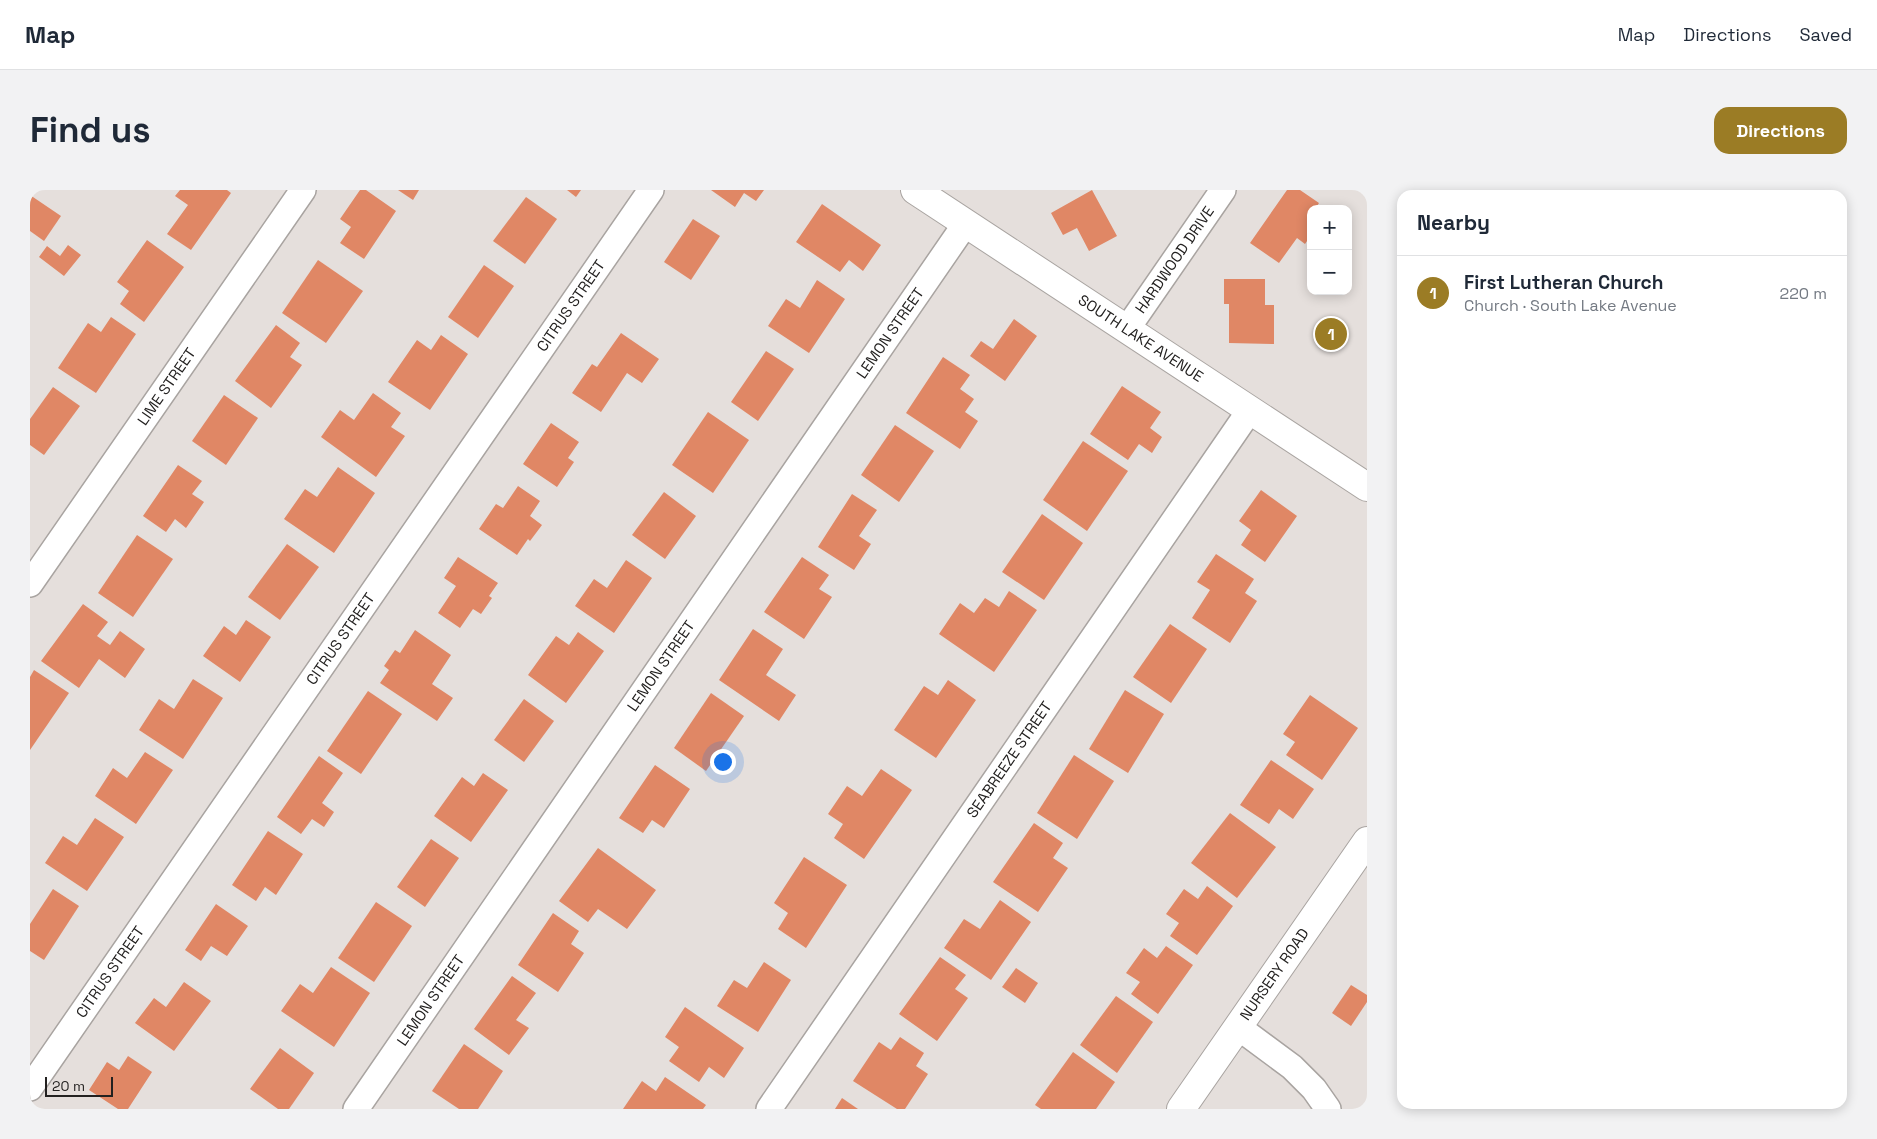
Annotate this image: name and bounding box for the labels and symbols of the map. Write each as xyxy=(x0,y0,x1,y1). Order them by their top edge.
street label: HARDWOOD DRIVE xyxy=(1131,202,1218,317)
street label: CITRUS STREET xyxy=(532,256,609,355)
street label: LEMON STREET xyxy=(852,284,928,382)
street label: SOUTH LAKE AVENUE xyxy=(1075,290,1207,386)
pin: 1 xyxy=(1315,315,1347,353)
street label: LIME STREET xyxy=(133,344,200,429)
street label: CITRUS STREET xyxy=(302,589,379,688)
street label: LEMON STREET xyxy=(623,616,699,715)
street label: SEABREEZE STREET xyxy=(962,697,1056,821)
your location xyxy=(710,749,736,775)
street label: CITRUS STREET xyxy=(71,922,148,1021)
street label: NURSERY ROAD xyxy=(1236,924,1313,1024)
street label: LEMON STREET xyxy=(392,951,469,1049)
scale bar xyxy=(45,1074,112,1097)

